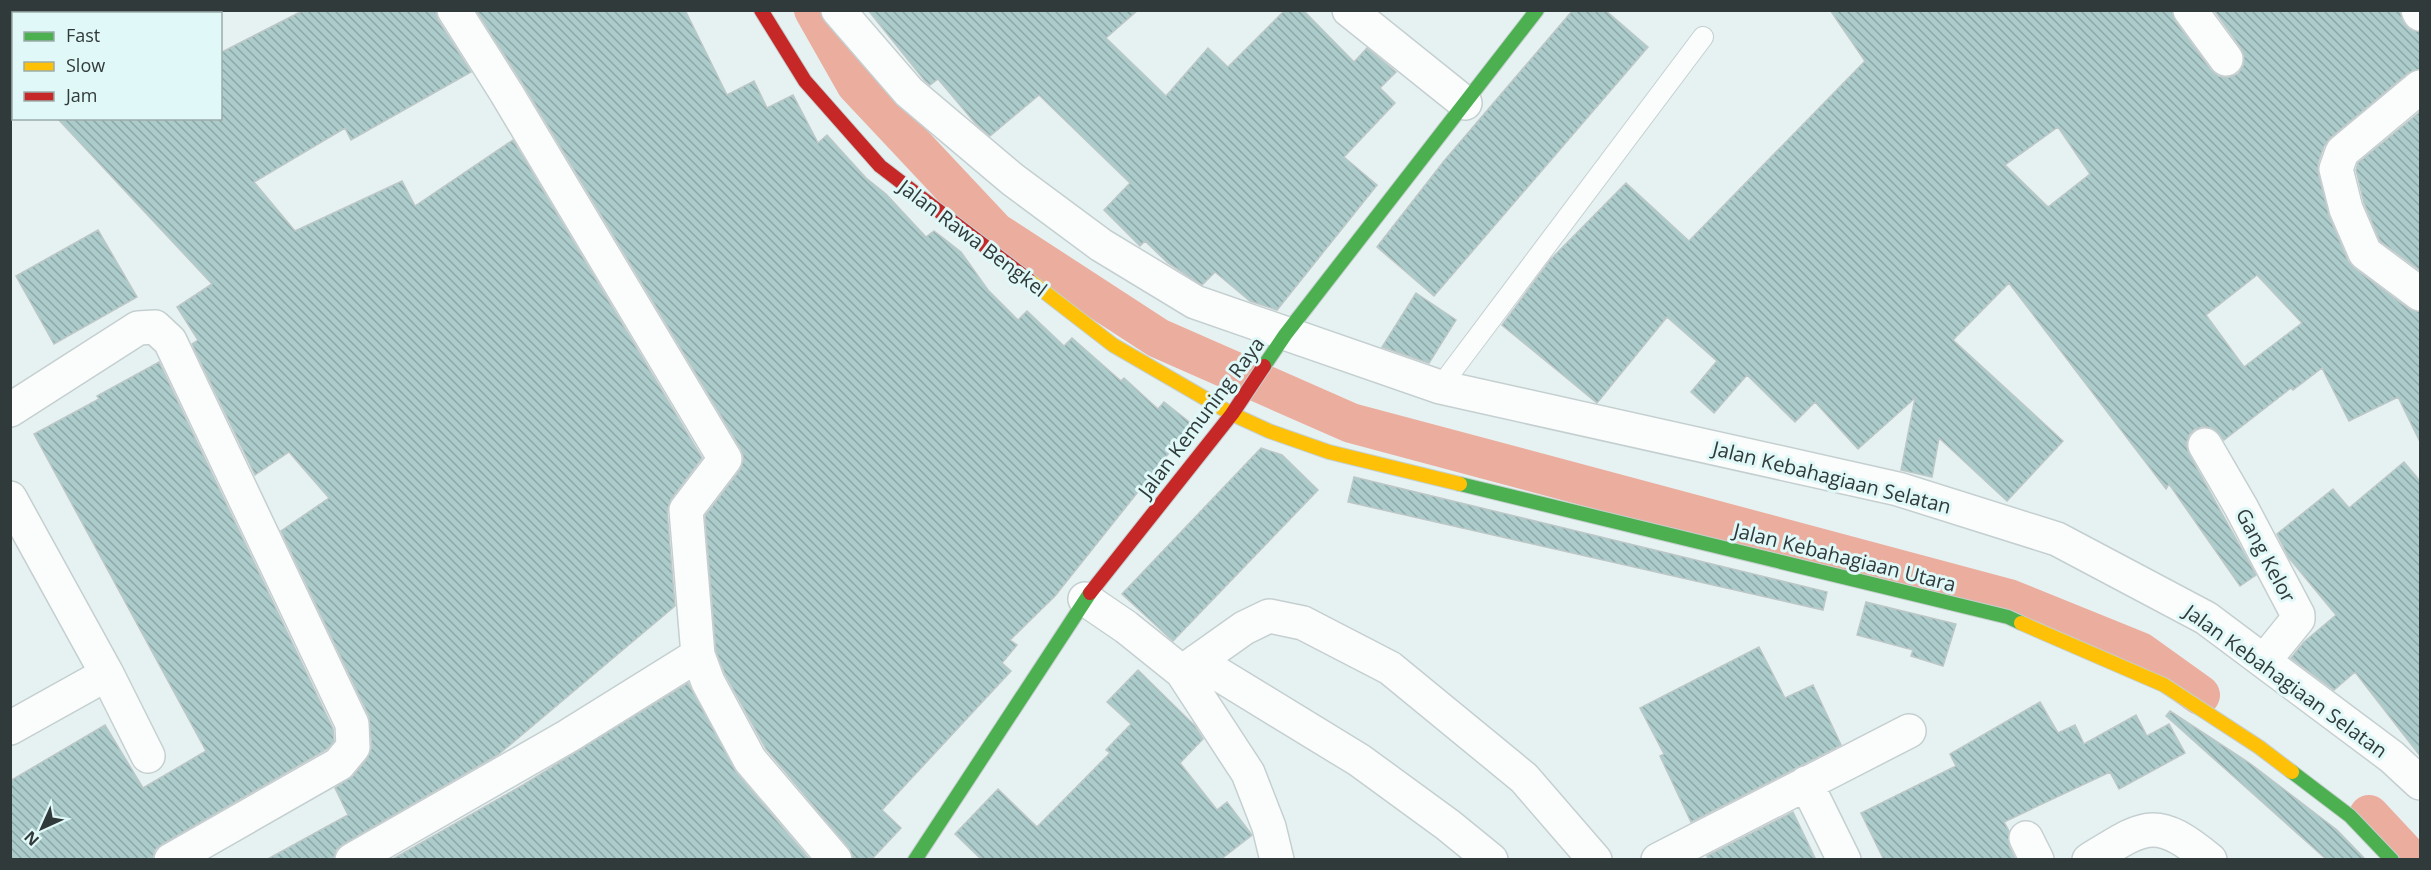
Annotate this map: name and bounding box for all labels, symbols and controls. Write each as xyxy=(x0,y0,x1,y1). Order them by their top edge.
legend xyxy=(12,12,222,120)
text: Fast xyxy=(66,23,100,47)
text: Slow xyxy=(66,53,105,77)
text: Jam xyxy=(64,83,98,107)
street label: Jalan Rawa Bengkel xyxy=(892,172,1053,303)
street label: Jalan Kemuning Raya xyxy=(1130,331,1270,504)
street label: Jalan Kebahagiaan Selatan xyxy=(1708,434,1954,520)
street label: Gang Kelor xyxy=(2230,503,2302,607)
street label: Jalan Kebahagiaan Utara xyxy=(1729,516,1959,598)
street label: Jalan Kebahagiaan Selatan xyxy=(2177,597,2393,764)
north arrow xyxy=(12,798,72,858)
text: N xyxy=(19,826,44,851)

